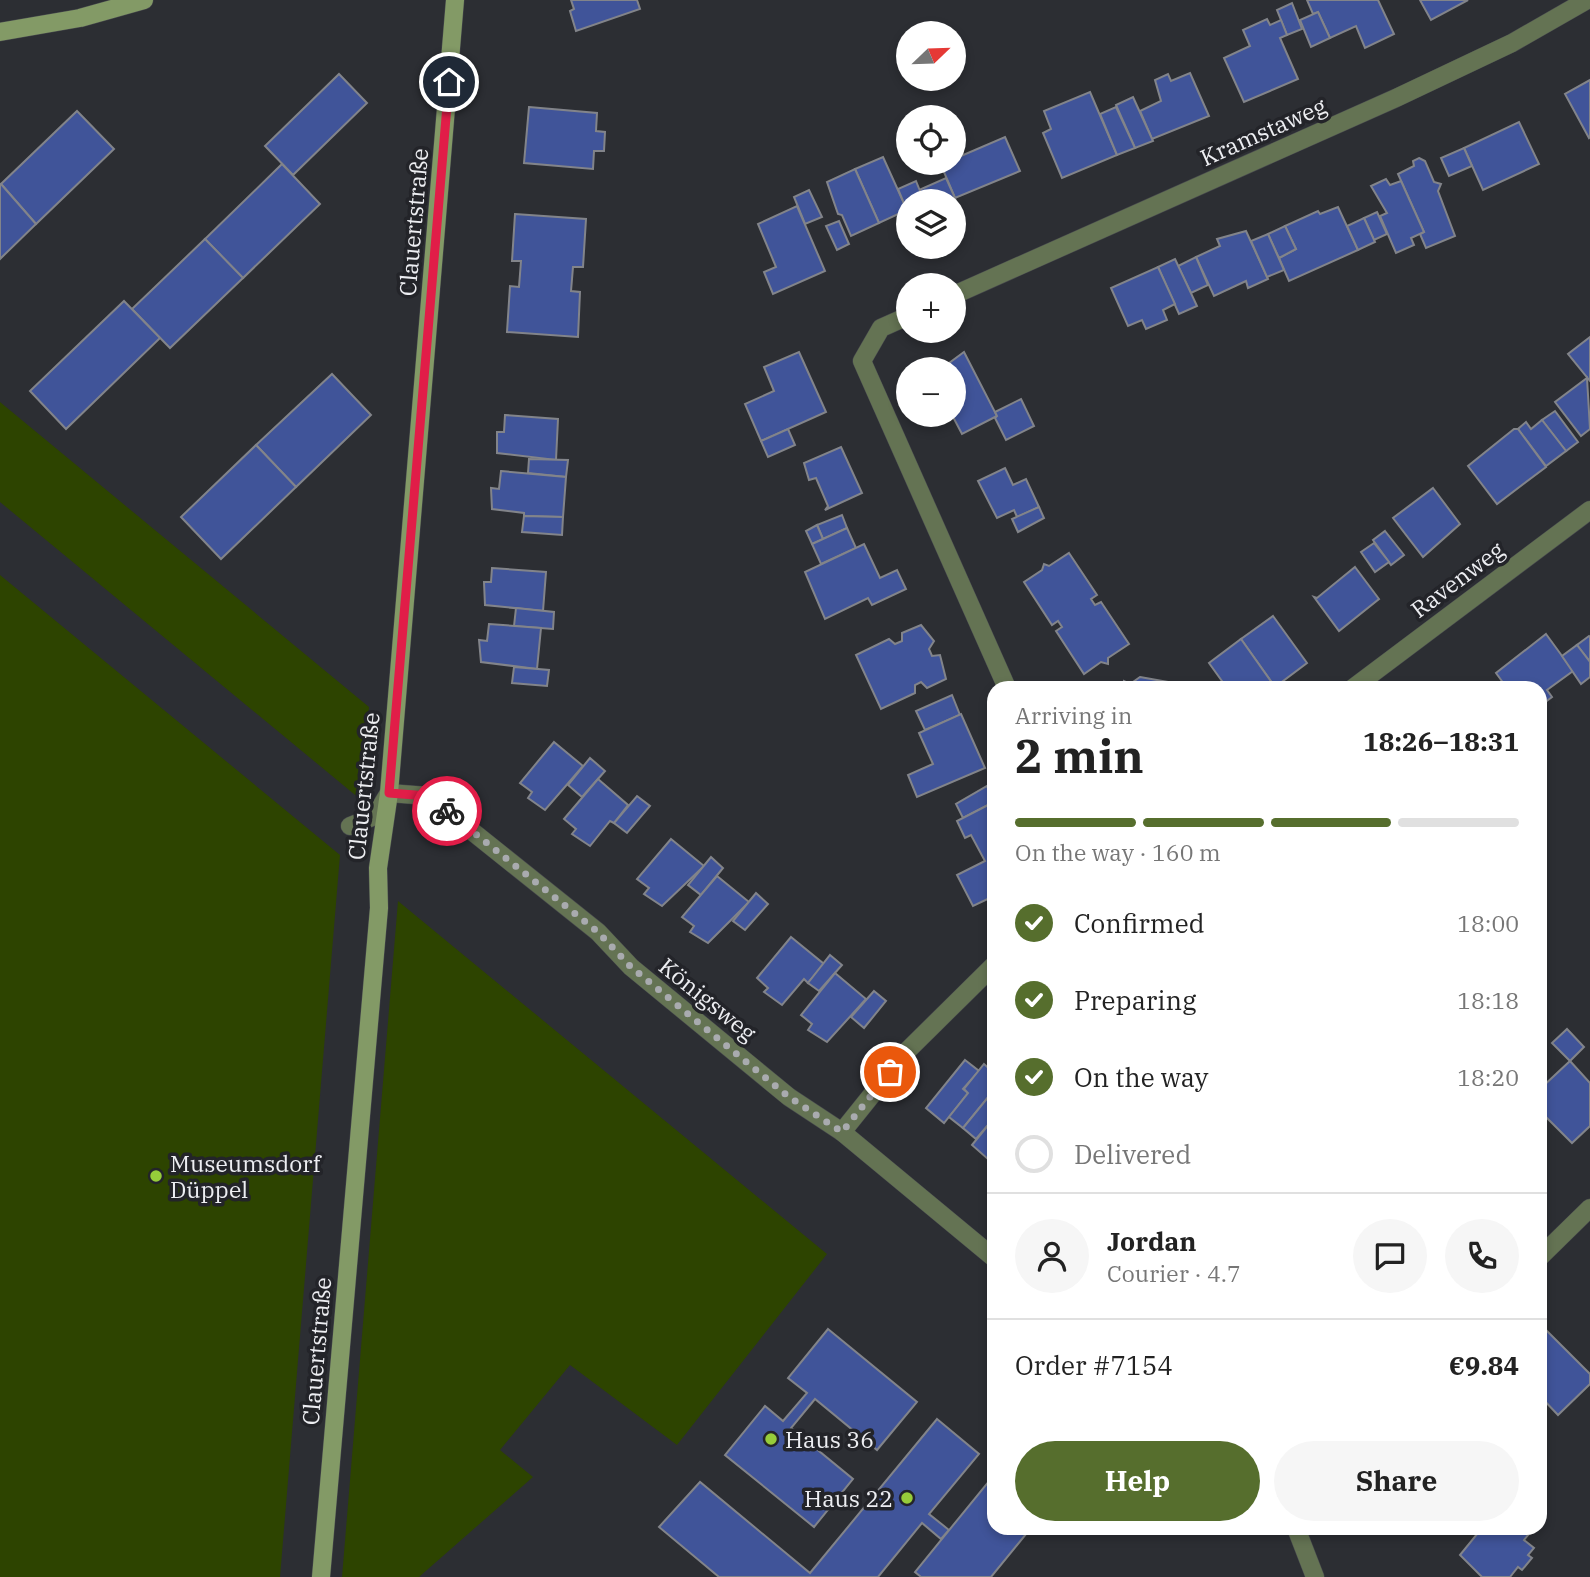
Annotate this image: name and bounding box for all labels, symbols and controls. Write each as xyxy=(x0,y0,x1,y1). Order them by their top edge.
north arrow xyxy=(896,21,966,91)
map controls xyxy=(896,21,966,427)
pin xyxy=(419,52,479,112)
icon: home xyxy=(430,63,468,101)
street label: Kramstaweg xyxy=(1195,90,1331,172)
button: locate xyxy=(896,105,966,175)
street label: Clauertstraße xyxy=(392,147,434,297)
button: layers xyxy=(896,189,966,259)
button: + xyxy=(896,273,966,343)
button: − xyxy=(896,357,966,427)
street label: Ravenweg xyxy=(1404,534,1510,624)
text: Arriving in xyxy=(1015,700,1132,730)
street label: Clauertstraße xyxy=(340,711,386,861)
text: 18:26–18:31 xyxy=(1363,724,1519,758)
text: 2 min xyxy=(1015,726,1144,786)
courier xyxy=(412,776,482,846)
icon: bike xyxy=(428,792,466,830)
text: On the way · 160 m xyxy=(1015,837,1221,867)
icon: check xyxy=(1015,904,1053,942)
text: Confirmed xyxy=(1074,906,1205,940)
text: 18:00 xyxy=(1457,908,1519,938)
street label: Königsweg xyxy=(653,951,763,1048)
icon: check xyxy=(1015,981,1053,1019)
text: Preparing xyxy=(1074,983,1196,1017)
text: 18:18 xyxy=(1457,985,1519,1015)
pin xyxy=(860,1042,920,1102)
icon: bag xyxy=(871,1053,909,1091)
icon: check xyxy=(1015,1058,1053,1096)
text: On the way xyxy=(1074,1060,1208,1094)
text: 18:20 xyxy=(1457,1062,1519,1092)
text: Delivered xyxy=(1074,1137,1191,1171)
place label: Museumsdorf Düppel xyxy=(170,1148,323,1204)
marker: Museumsdorf Düppel xyxy=(148,1168,164,1184)
button: person xyxy=(1015,1219,1089,1293)
button: chat xyxy=(1353,1219,1427,1293)
button: phone xyxy=(1445,1219,1519,1293)
text: Jordan xyxy=(1107,1224,1197,1258)
text: Courier · 4.7 xyxy=(1107,1258,1241,1288)
street label: Clauertstraße xyxy=(295,1276,337,1426)
text: Order #7154 xyxy=(1015,1348,1173,1382)
text: €9.84 xyxy=(1449,1348,1519,1382)
place label: Haus 36 xyxy=(785,1424,874,1454)
marker: Haus 36 xyxy=(763,1431,779,1447)
button: Help xyxy=(1015,1441,1260,1521)
button: Share xyxy=(1274,1441,1519,1521)
place label: Haus 22 xyxy=(804,1483,893,1513)
marker: Haus 22 xyxy=(899,1490,915,1506)

